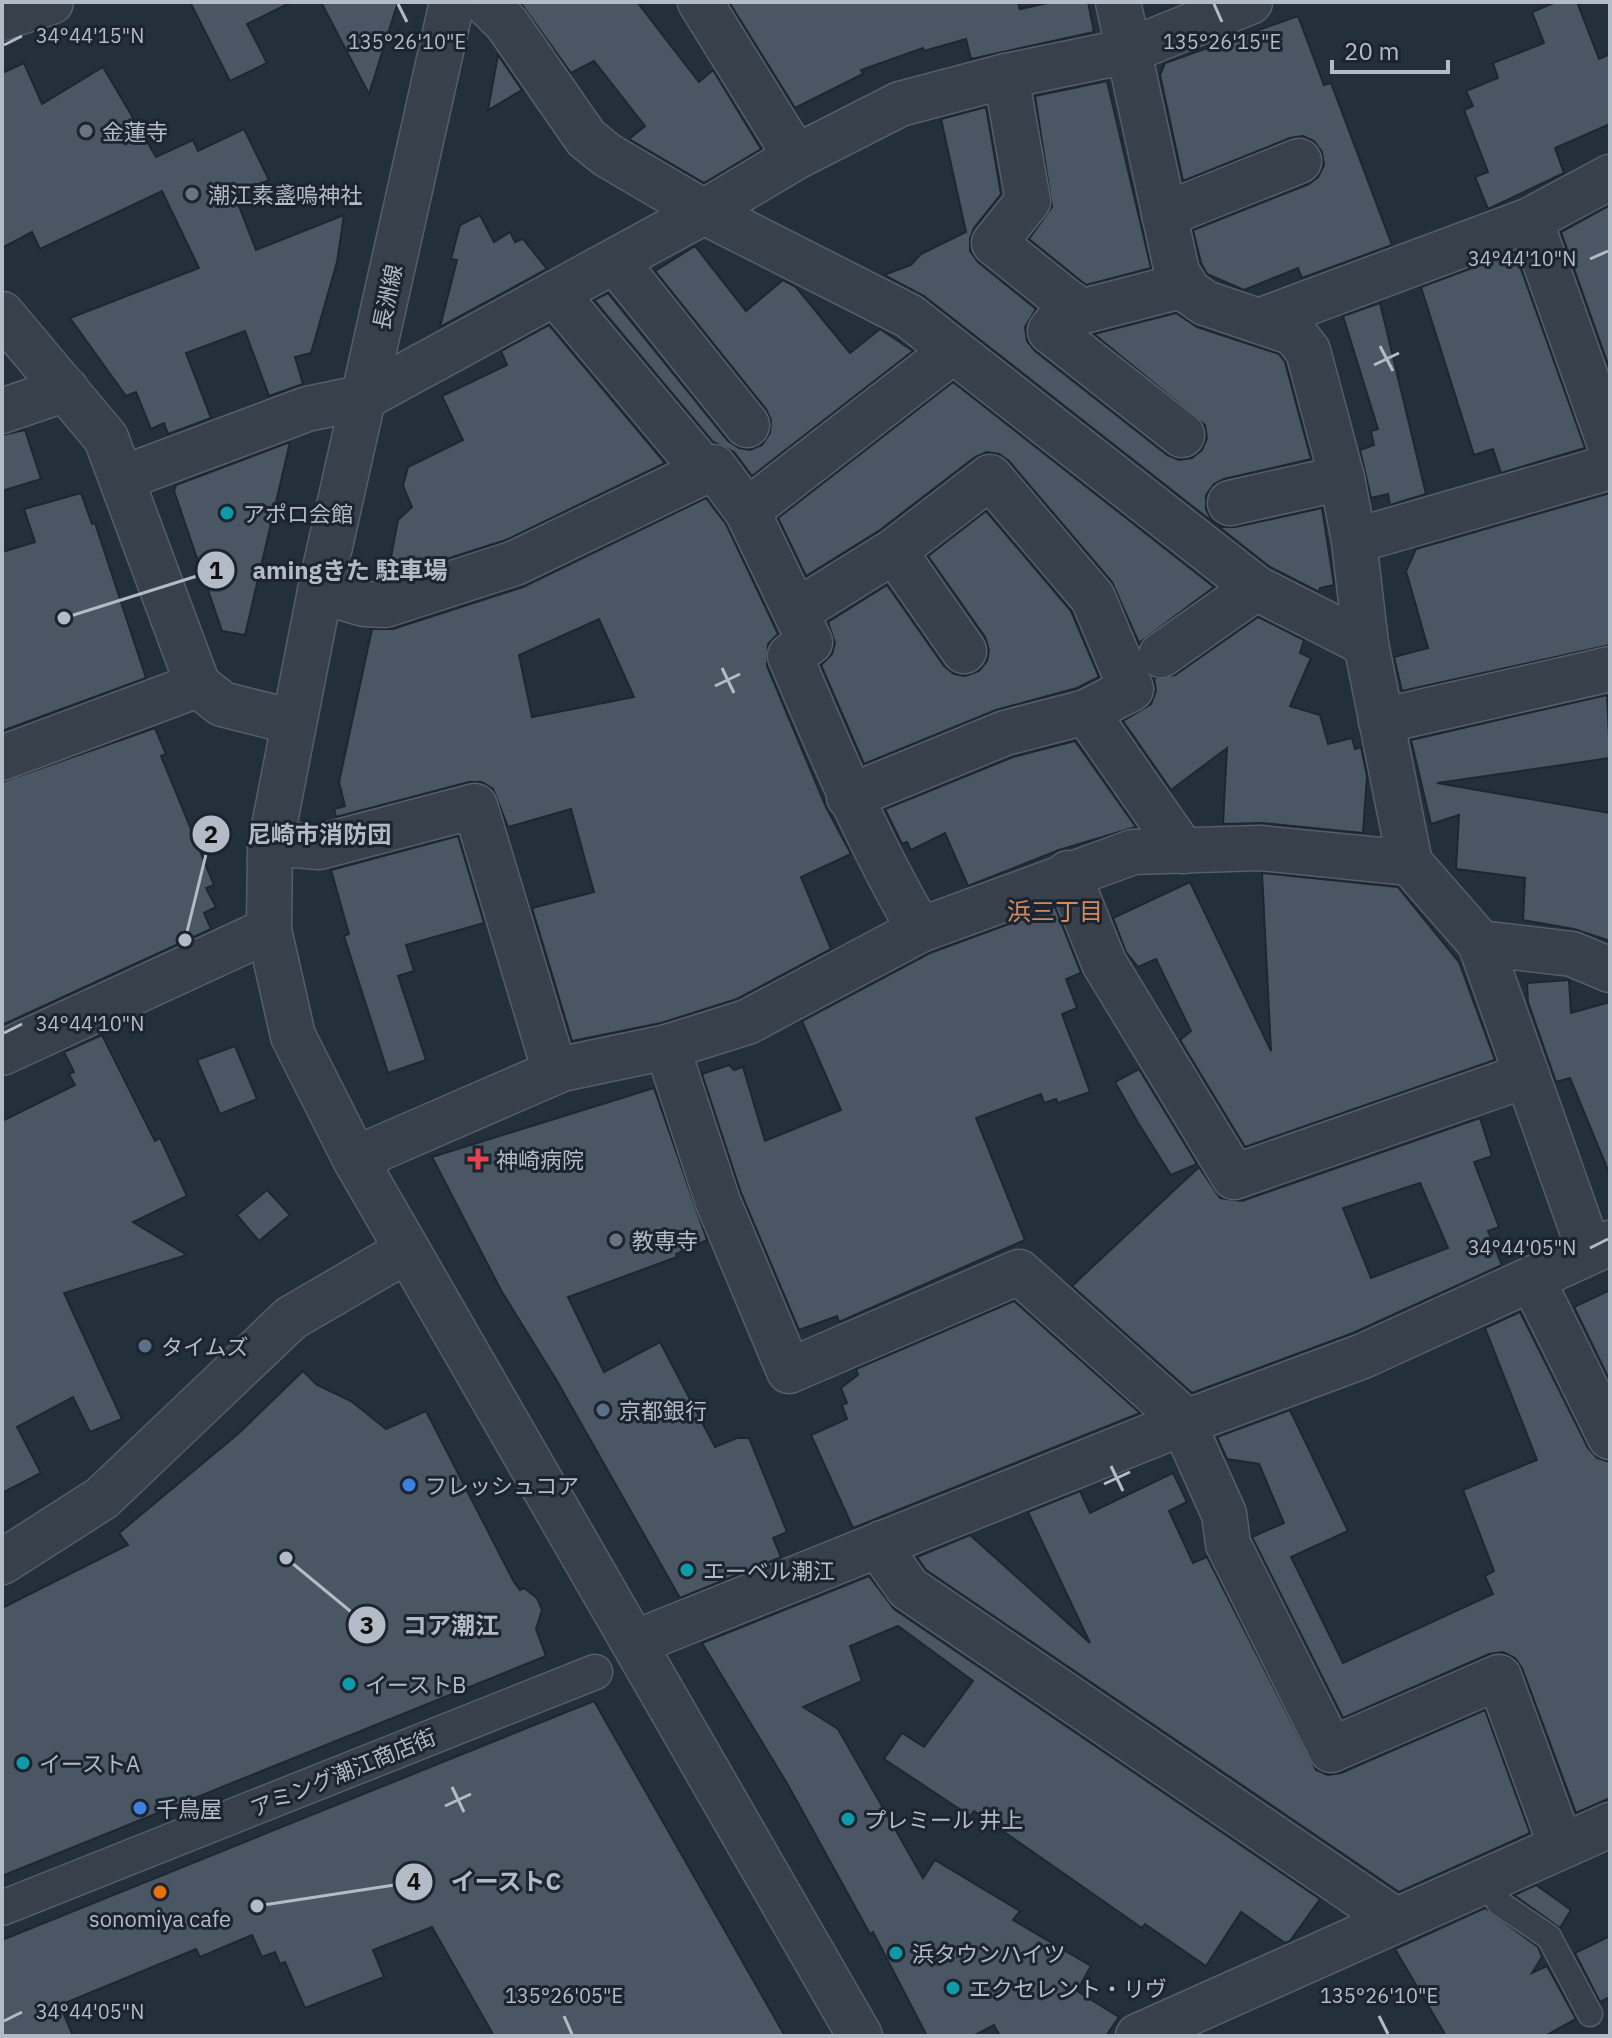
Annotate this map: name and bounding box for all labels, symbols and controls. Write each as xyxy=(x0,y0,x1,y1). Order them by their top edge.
text: 34°44'15"N xyxy=(36,22,144,49)
scale bar xyxy=(1332,24,1448,74)
text: 135°26'10"E xyxy=(348,28,466,55)
text: 135°26'15"E xyxy=(1163,28,1281,55)
text: 20 m xyxy=(1344,35,1399,67)
place label: 金蓮寺 xyxy=(102,117,168,146)
marker: 金蓮寺 xyxy=(77,122,95,140)
place label: 潮江素盞嗚神社 xyxy=(208,180,362,209)
marker: 潮江素盞嗚神社 xyxy=(183,185,201,203)
text: 34°44'10"N xyxy=(1468,245,1576,272)
street label: 長洲線 xyxy=(366,262,408,332)
place label: アポロ会館 xyxy=(243,499,353,528)
marker: アポロ会館 xyxy=(218,504,236,522)
callout: amingきた 駐車場 xyxy=(196,546,463,594)
text: 1 xyxy=(209,554,223,586)
text: amingきた 駐車場 xyxy=(252,554,448,586)
callout: 尼崎市消防団 xyxy=(191,810,407,858)
text: 2 xyxy=(204,818,218,850)
text: 尼崎市消防団 xyxy=(247,818,391,850)
district label: 浜三丁目 xyxy=(1007,895,1103,927)
text: 34°44'10"N xyxy=(36,1010,144,1037)
place label: 神崎病院 xyxy=(496,1145,584,1174)
marker: 神崎病院 xyxy=(467,1148,489,1170)
place label: 教専寺 xyxy=(632,1226,698,1255)
marker: 教専寺 xyxy=(607,1231,625,1249)
text: 34°44'05"N xyxy=(1468,1234,1576,1261)
place label: タイムズ xyxy=(161,1332,249,1361)
marker: タイムズ xyxy=(136,1337,154,1355)
place label: 京都銀行 xyxy=(619,1396,707,1425)
marker: 京都銀行 xyxy=(594,1401,612,1419)
place label: フレッシュコア xyxy=(425,1471,579,1500)
marker: フレッシュコア xyxy=(400,1476,418,1494)
place label: エーベル潮江 xyxy=(703,1556,835,1585)
marker: エーベル潮江 xyxy=(678,1561,696,1579)
callout: コア潮江 xyxy=(347,1601,515,1649)
text: 3 xyxy=(360,1609,374,1641)
text: コア潮江 xyxy=(403,1609,499,1641)
place label: イーストB xyxy=(365,1670,466,1699)
marker: イーストB xyxy=(340,1675,358,1693)
street label: アミング潮江商店街 xyxy=(246,1722,440,1822)
place label: イーストA xyxy=(39,1749,140,1778)
marker: イーストA xyxy=(14,1754,32,1772)
place label: 千鳥屋 xyxy=(156,1794,222,1823)
marker: 千鳥屋 xyxy=(131,1799,149,1817)
place label: プレミール 井上 xyxy=(864,1805,1023,1834)
marker: プレミール 井上 xyxy=(839,1810,857,1828)
callout: イーストC xyxy=(394,1858,578,1906)
text: 4 xyxy=(407,1865,421,1897)
text: イーストC xyxy=(451,1865,561,1897)
marker: sonomiya cafe xyxy=(151,1883,169,1901)
place label: sonomiya cafe xyxy=(89,1904,231,1933)
place label: 浜タウンハイツ xyxy=(912,1939,1066,1968)
marker: 浜タウンハイツ xyxy=(887,1944,905,1962)
place label: エクセレント・リヴ xyxy=(969,1974,1167,2003)
marker: エクセレント・リヴ xyxy=(944,1979,962,1997)
text: 135°26'05"E xyxy=(505,1982,623,2009)
text: 135°26'10"E xyxy=(1320,1982,1438,2009)
text: 34°44'05"N xyxy=(36,1998,144,2025)

